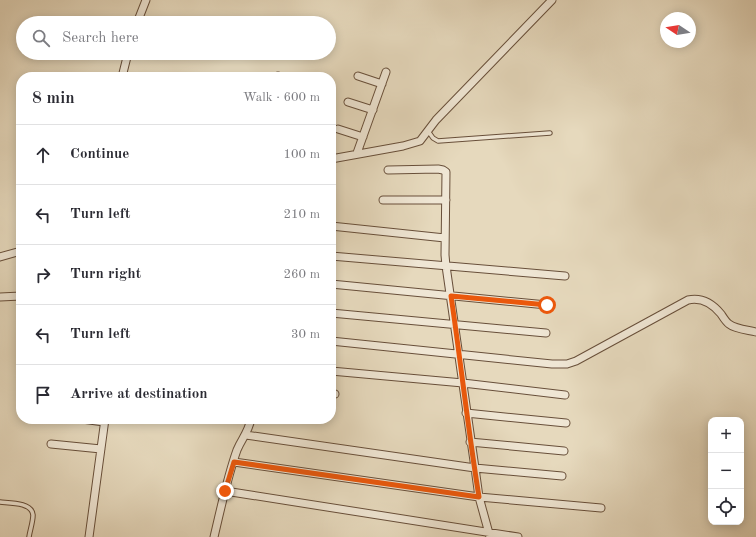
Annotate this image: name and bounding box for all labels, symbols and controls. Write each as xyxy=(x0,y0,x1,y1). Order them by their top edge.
north arrow xyxy=(660,12,696,48)
search box xyxy=(16,16,336,60)
icon: search xyxy=(30,27,52,49)
text: Search here xyxy=(62,31,139,46)
text: 8 min xyxy=(32,90,75,107)
text: Walk · 600 m xyxy=(243,91,320,104)
icon: ahead xyxy=(32,144,54,166)
text: Continue xyxy=(70,147,129,162)
text: 100 m xyxy=(283,148,320,161)
icon: left xyxy=(32,204,54,226)
text: Turn left xyxy=(70,207,130,222)
text: 210 m xyxy=(283,208,320,221)
icon: right xyxy=(32,264,54,286)
text: Turn right xyxy=(70,267,141,282)
text: 260 m xyxy=(283,268,320,281)
route start xyxy=(538,296,556,314)
icon: left xyxy=(32,324,54,346)
text: Turn left xyxy=(70,327,130,342)
text: 30 m xyxy=(291,328,320,341)
icon: arrive xyxy=(32,384,54,406)
text: Arrive at destination xyxy=(70,387,208,402)
map controls xyxy=(708,417,744,525)
button: + xyxy=(708,417,744,453)
button: − xyxy=(708,453,744,489)
route end xyxy=(216,482,234,500)
button: locate xyxy=(708,489,744,525)

